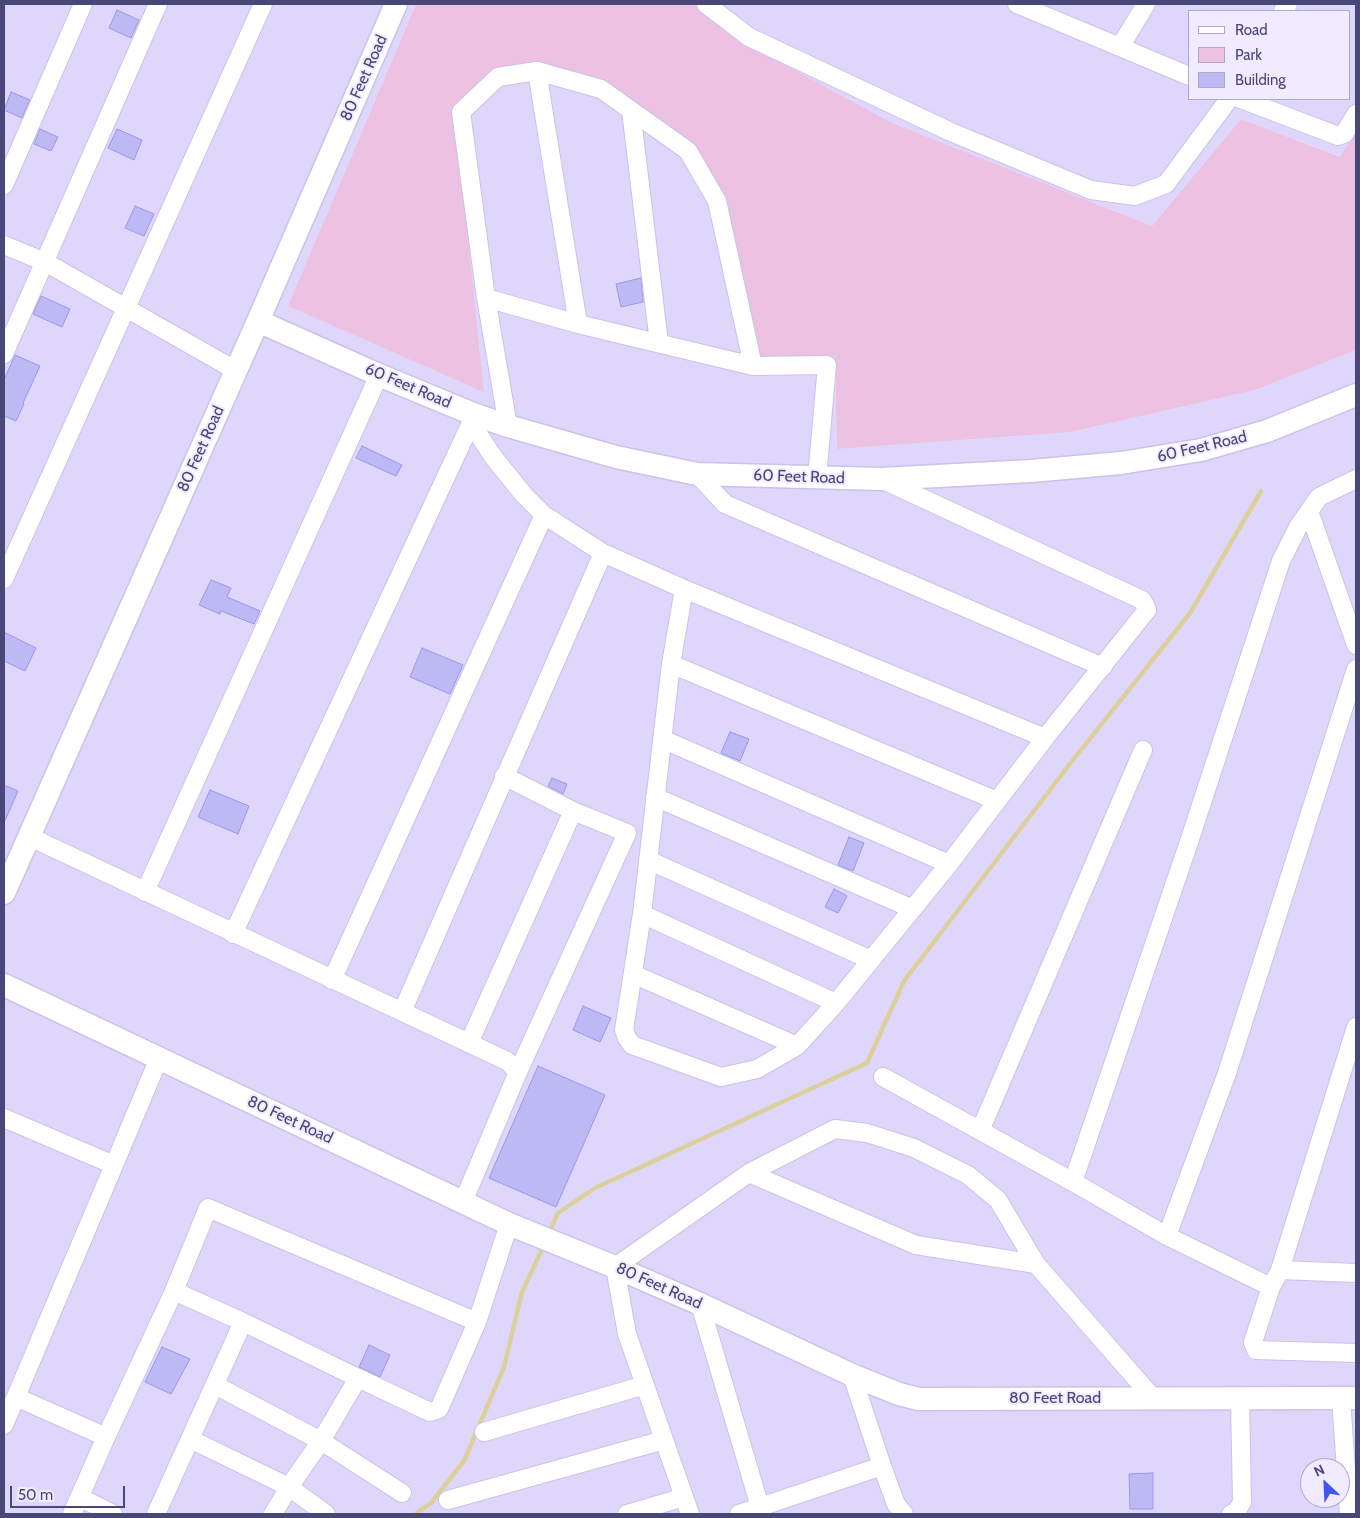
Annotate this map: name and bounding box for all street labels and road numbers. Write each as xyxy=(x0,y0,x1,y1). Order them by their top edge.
street label: 80 Feet Road xyxy=(336,32,392,124)
street label: 60 Feet Road xyxy=(362,359,454,413)
street label: 80 Feet Road xyxy=(173,403,229,495)
street label: 60 Feet Road xyxy=(1155,427,1249,467)
street label: 60 Feet Road xyxy=(753,466,845,488)
street label: 80 Feet Road xyxy=(244,1092,336,1148)
street label: 80 Feet Road xyxy=(613,1258,705,1314)
street label: 80 Feet Road xyxy=(1009,1388,1101,1408)

